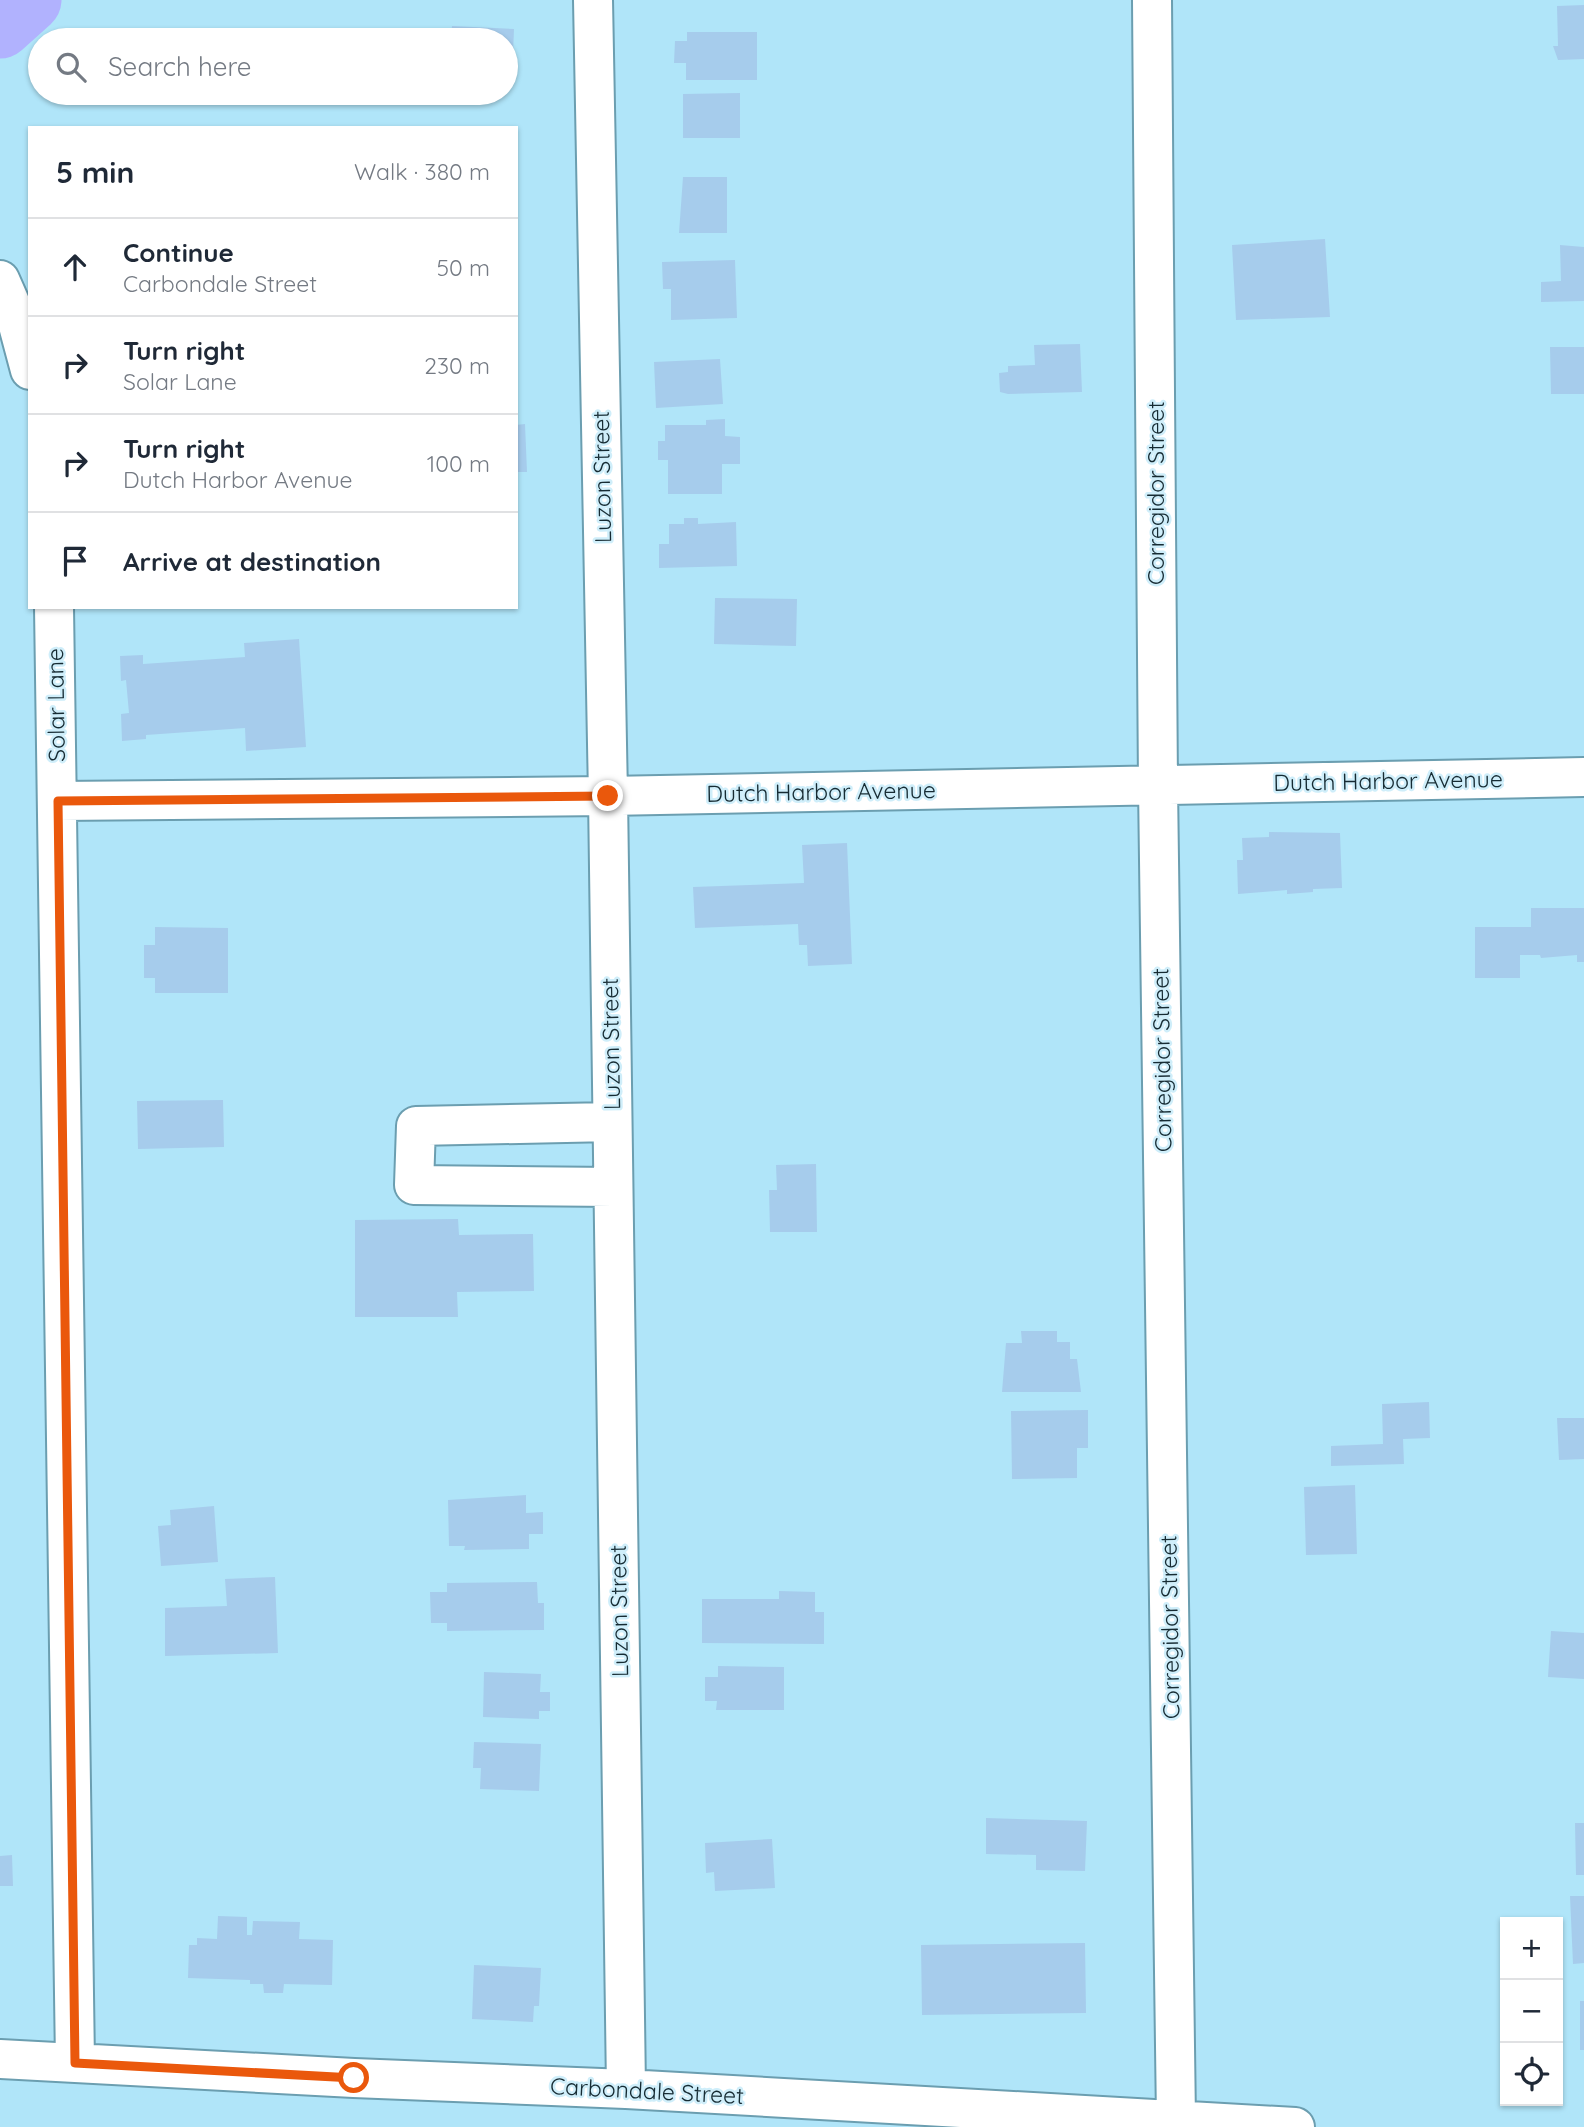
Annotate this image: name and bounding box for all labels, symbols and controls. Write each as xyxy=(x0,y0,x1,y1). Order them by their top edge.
search box xyxy=(28,28,518,105)
icon: search xyxy=(52,48,90,86)
text: Search here xyxy=(108,50,252,83)
text: 5 min xyxy=(56,153,134,191)
text: Walk · 380 m xyxy=(354,157,490,186)
text: Continue xyxy=(123,236,234,269)
icon: ahead xyxy=(56,248,94,286)
text: 50 m xyxy=(437,253,490,282)
text: Carbondale Street xyxy=(123,269,317,298)
text: Turn right xyxy=(123,334,245,367)
icon: right xyxy=(56,346,94,384)
text: 230 m xyxy=(424,351,490,380)
text: Solar Lane xyxy=(123,367,237,396)
street label: Corregidor Street xyxy=(1141,401,1170,585)
street label: Luzon Street xyxy=(586,410,617,543)
text: Turn right xyxy=(123,432,245,465)
icon: right xyxy=(56,444,94,482)
text: 100 m xyxy=(427,449,490,478)
text: Dutch Harbor Avenue xyxy=(123,465,353,494)
icon: arrive xyxy=(56,542,94,580)
text: Arrive at destination xyxy=(123,545,381,578)
street label: Solar Lane xyxy=(40,648,71,762)
street label: Dutch Harbor Avenue xyxy=(1273,764,1503,797)
street label: Dutch Harbor Avenue xyxy=(706,775,936,808)
route end xyxy=(592,780,623,811)
street label: Corregidor Street xyxy=(1145,968,1178,1152)
street label: Luzon Street xyxy=(595,977,626,1110)
street label: Corregidor Street xyxy=(1153,1535,1186,1719)
street label: Luzon Street xyxy=(603,1544,634,1677)
map controls xyxy=(1500,1917,1563,2106)
button: + xyxy=(1500,1917,1563,1980)
button: − xyxy=(1500,1980,1563,2043)
button: locate xyxy=(1500,2043,1563,2106)
route start xyxy=(338,2062,369,2093)
street label: Carbondale Street xyxy=(549,2071,745,2110)

